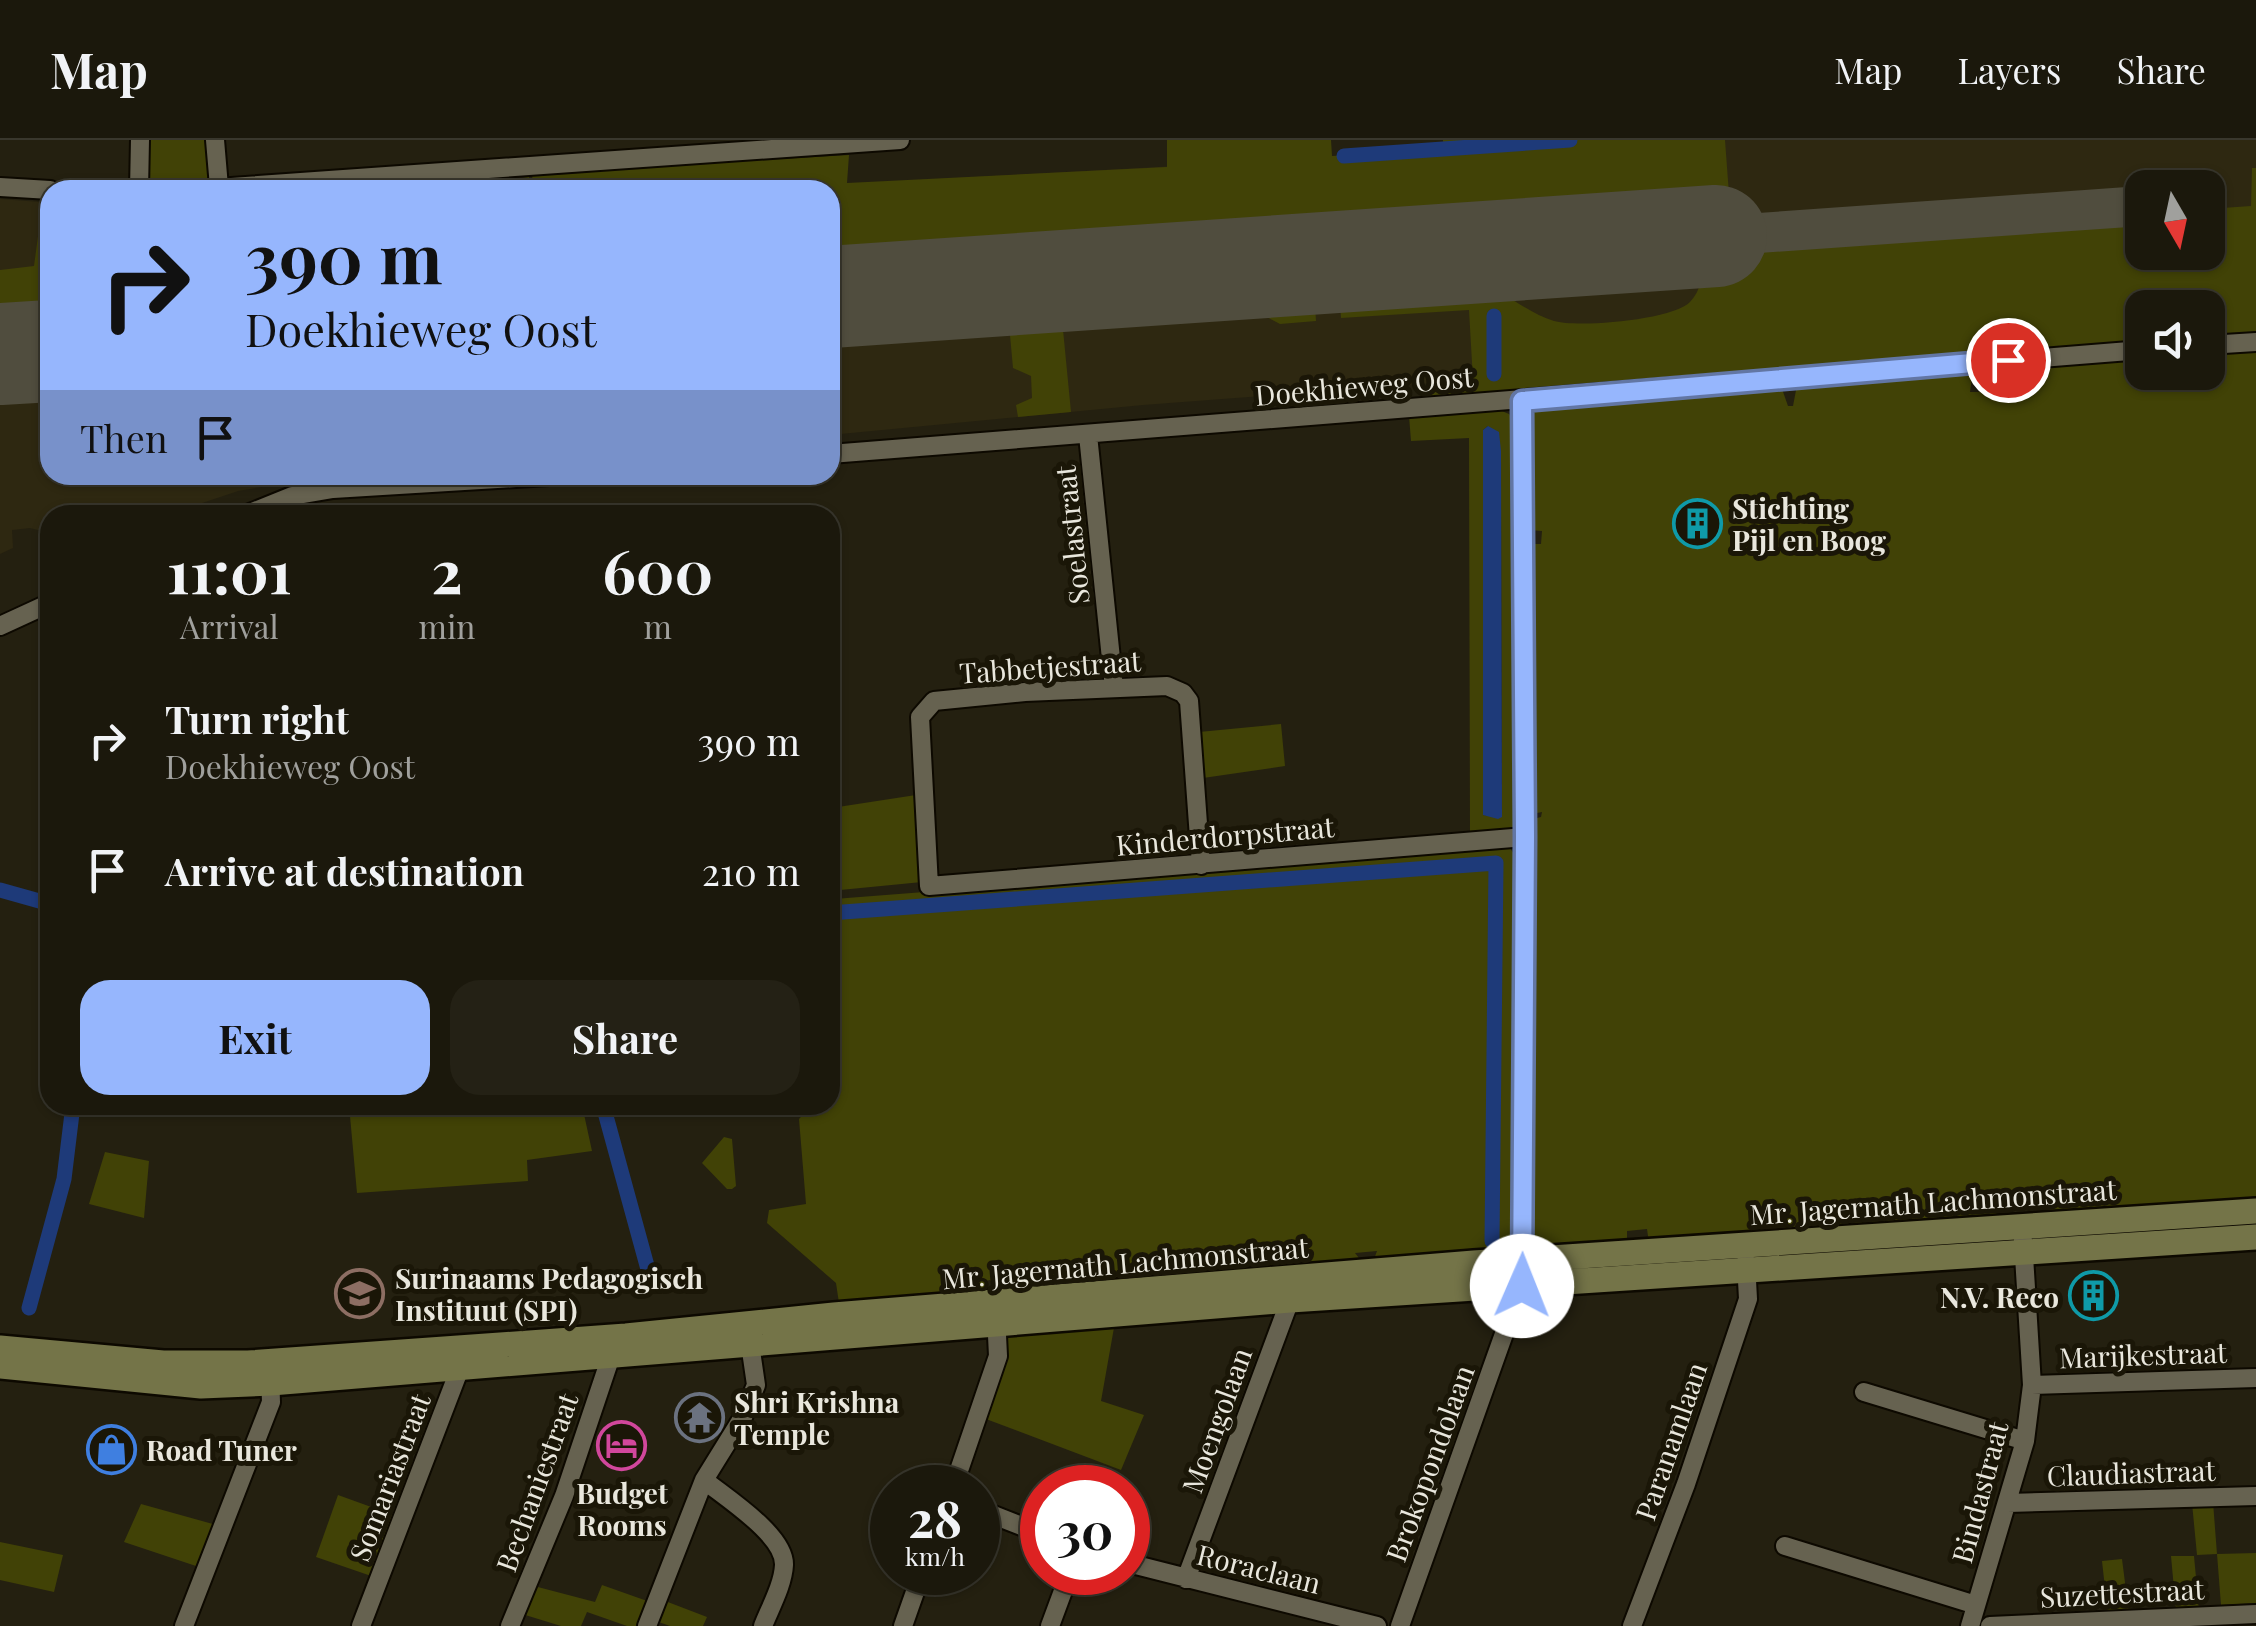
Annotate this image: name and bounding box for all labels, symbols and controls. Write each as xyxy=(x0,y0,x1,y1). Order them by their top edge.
text: Map xyxy=(50,37,148,101)
text: Map xyxy=(1834,46,1902,93)
text: Layers xyxy=(1957,46,2062,93)
text: Share xyxy=(2117,46,2206,93)
north arrow xyxy=(2125,170,2225,270)
map controls xyxy=(2125,170,2225,390)
text: 390 m xyxy=(245,208,443,302)
icon: right xyxy=(80,220,210,350)
button: sound xyxy=(2125,290,2225,390)
text: Doekhieweg Oost xyxy=(245,298,597,358)
pin xyxy=(1966,318,2051,403)
icon: arrive xyxy=(1981,333,2036,388)
street label: Doekhieweg Oost xyxy=(1253,357,1476,413)
icon: arrive xyxy=(188,410,243,465)
text: Then xyxy=(80,412,168,463)
street label: Soelastraat xyxy=(1045,463,1097,606)
place label: Stichting Pijl en Boog xyxy=(1732,489,1886,558)
building icon: Stichting Pijl en Boog xyxy=(1671,497,1723,549)
text: 11:01 xyxy=(167,529,292,609)
text: 2 xyxy=(431,529,463,609)
text: 600 xyxy=(602,529,713,609)
text: Arrival xyxy=(180,604,279,647)
text: min xyxy=(419,604,475,647)
text: m xyxy=(643,604,672,647)
street label: Tabbetjestraat xyxy=(958,641,1143,691)
text: Turn right xyxy=(165,693,349,744)
icon: right xyxy=(80,713,135,768)
text: 390 m xyxy=(698,715,800,766)
text: Doekhieweg Oost xyxy=(165,744,415,787)
street label: Kinderdorpstraat xyxy=(1114,807,1337,863)
icon: arrive xyxy=(80,843,135,898)
text: Arrive at destination xyxy=(165,845,524,896)
text: 210 m xyxy=(702,845,800,896)
button: Exit xyxy=(80,980,430,1095)
button: Share xyxy=(450,980,800,1095)
street label: Mr. Jagernath Lachmonstraat xyxy=(1748,1170,2119,1232)
street label: Mr. Jagernath Lachmonstraat xyxy=(940,1227,1311,1296)
position arrow xyxy=(1470,1234,1574,1338)
place label: Surinaams Pedagogisch Instituut (SPI) xyxy=(395,1259,703,1328)
school or university icon: Surinaams Pedagogisch Instituut (SPI) xyxy=(334,1267,386,1319)
building icon: N.V. Reco xyxy=(2068,1270,2120,1322)
place label: N.V. Reco xyxy=(1940,1278,2059,1315)
street label: Marijkestraat xyxy=(2058,1333,2229,1375)
street label: Moengolaan xyxy=(1173,1342,1259,1498)
street label: Paranamlaan xyxy=(1626,1357,1714,1525)
street label: Brokopondolaan xyxy=(1376,1359,1482,1566)
place label: Shri Krishna Temple xyxy=(734,1383,900,1452)
street label: Somariastraat xyxy=(340,1387,438,1566)
street label: Bechaniestraat xyxy=(487,1387,586,1576)
temple icon: Shri Krishna Temple xyxy=(673,1391,725,1443)
street label: Bindastraat xyxy=(1942,1416,2016,1567)
hotel icon: Budget Rooms xyxy=(596,1419,648,1471)
shop icon: Road Tuner xyxy=(85,1423,137,1475)
place label: Road Tuner xyxy=(146,1431,297,1468)
street label: Claudiastraat xyxy=(2046,1451,2217,1493)
speed limit sign: 30 xyxy=(1020,1465,1150,1595)
place label: Budget Rooms xyxy=(576,1474,668,1543)
text: 28 xyxy=(908,1484,962,1551)
street label: Roraclaan xyxy=(1193,1535,1325,1601)
text: km/h xyxy=(905,1539,965,1572)
street label: Suzettestraat xyxy=(2039,1569,2206,1615)

